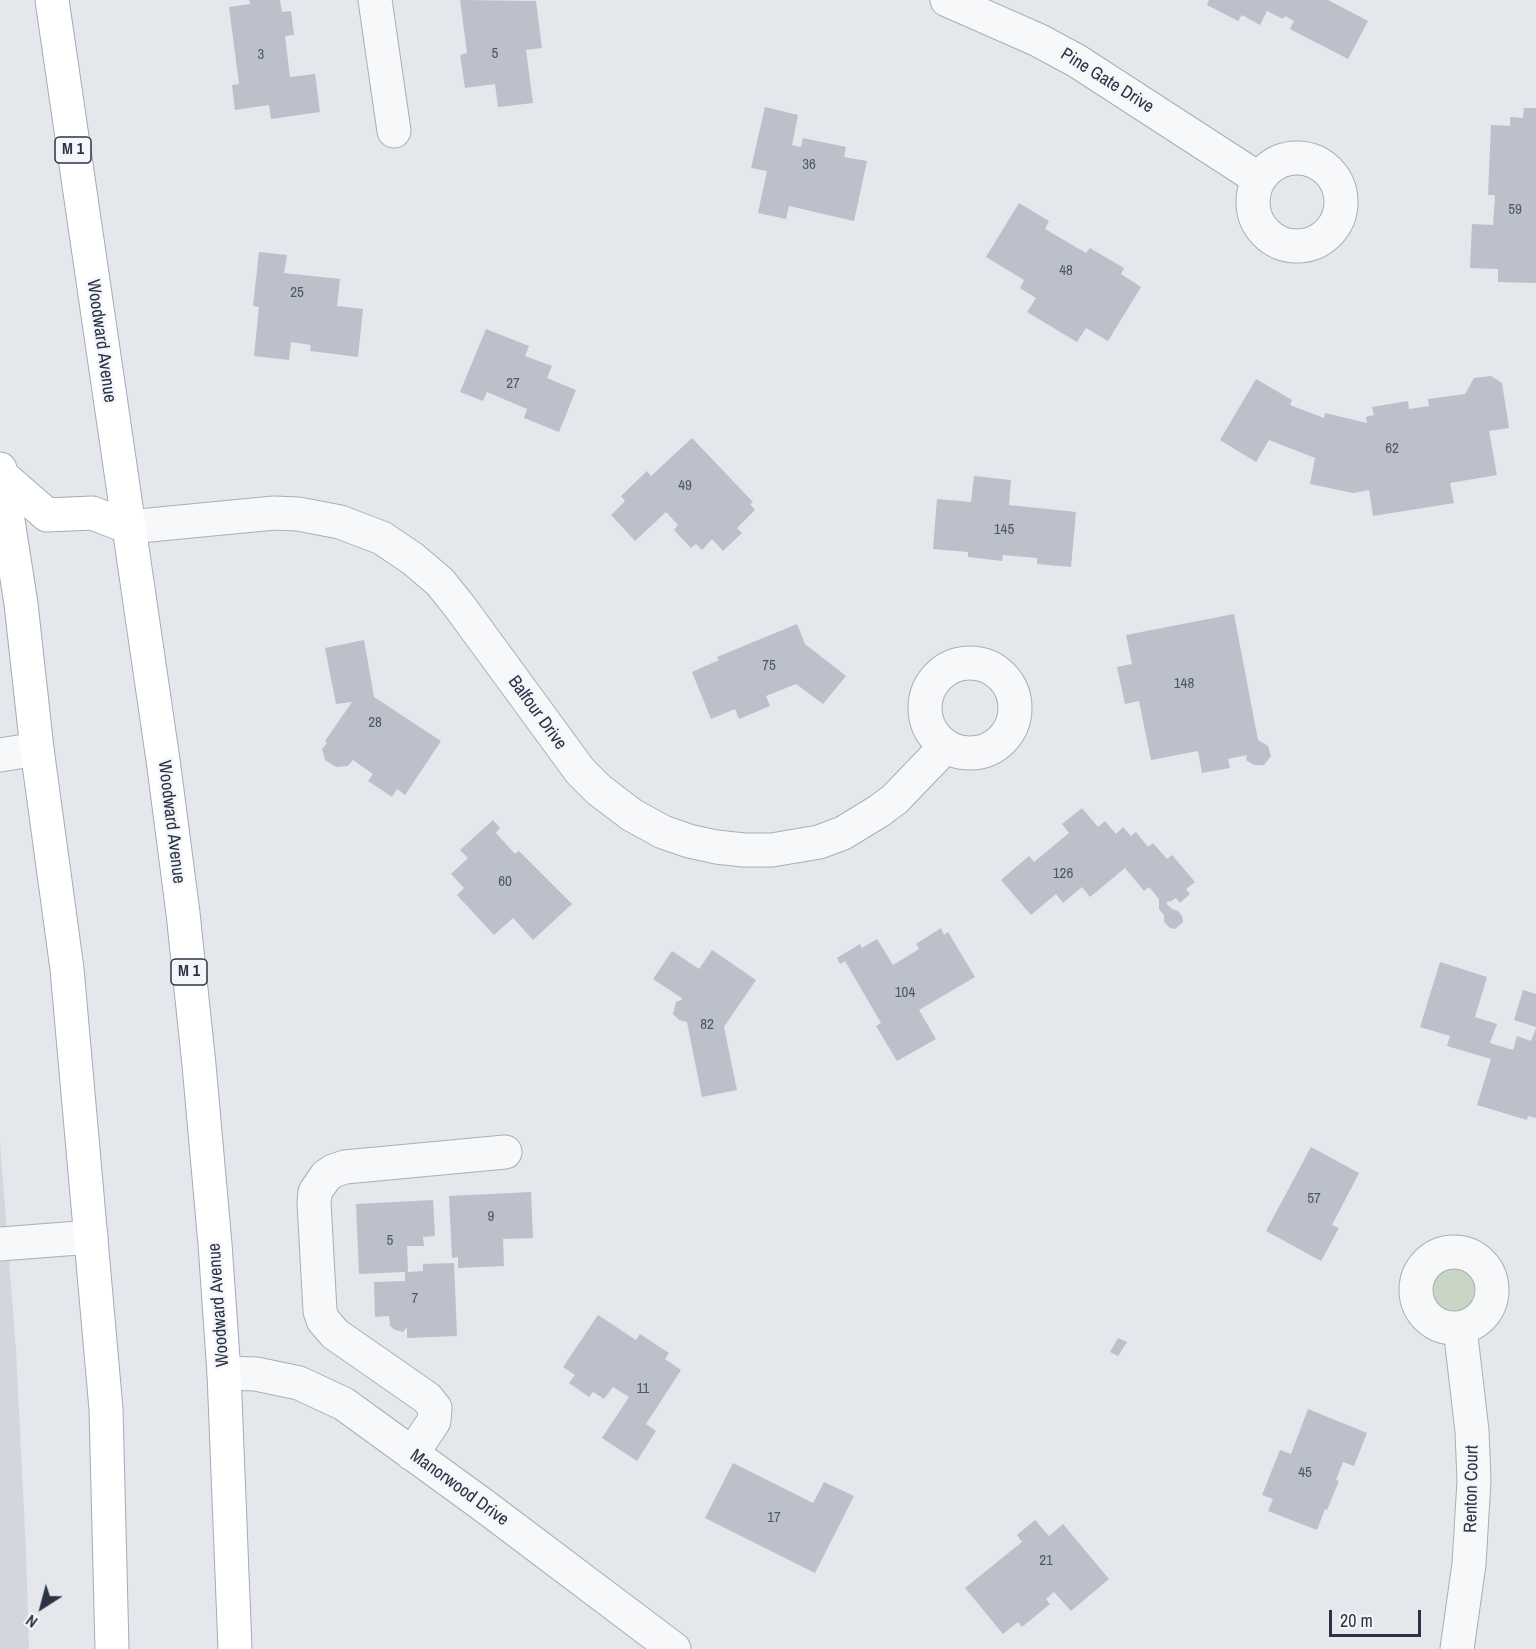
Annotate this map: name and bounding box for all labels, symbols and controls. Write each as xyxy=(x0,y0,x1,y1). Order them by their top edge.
street label: Pine Gate Drive xyxy=(1056,44,1158,118)
house number: 5 xyxy=(492,45,498,63)
house number: 3 xyxy=(258,46,264,64)
road number: M 1 xyxy=(55,137,91,163)
house number: 36 xyxy=(802,156,816,174)
house number: 59 xyxy=(1508,201,1522,219)
house number: 48 xyxy=(1059,262,1073,280)
street label: Woodward Avenue xyxy=(82,278,120,404)
house number: 25 xyxy=(290,284,304,302)
house number: 27 xyxy=(506,375,520,393)
house number: 62 xyxy=(1385,440,1399,458)
house number: 49 xyxy=(678,477,692,495)
house number: 145 xyxy=(994,521,1014,539)
house number: 75 xyxy=(762,657,776,675)
street label: Balfour Drive xyxy=(503,672,571,754)
house number: 148 xyxy=(1174,675,1194,693)
house number: 28 xyxy=(368,714,382,732)
street label: Woodward Avenue xyxy=(153,759,189,885)
house number: 126 xyxy=(1053,865,1073,883)
house number: 60 xyxy=(498,873,512,891)
road number: M 1 xyxy=(171,959,207,985)
house number: 104 xyxy=(895,984,915,1002)
house number: 82 xyxy=(700,1016,714,1034)
house number: 57 xyxy=(1307,1190,1321,1208)
house number: 9 xyxy=(488,1208,494,1226)
house number: 5 xyxy=(387,1232,393,1250)
street label: Woodward Avenue xyxy=(204,1242,234,1368)
house number: 7 xyxy=(412,1290,418,1308)
house number: 11 xyxy=(637,1380,649,1398)
street label: Manorwood Drive xyxy=(406,1445,512,1531)
street label: Renton Court xyxy=(1460,1445,1484,1533)
house number: 45 xyxy=(1298,1464,1312,1482)
house number: 17 xyxy=(767,1509,781,1527)
house number: 21 xyxy=(1039,1552,1053,1570)
north arrow xyxy=(12,1577,72,1637)
scale bar xyxy=(1332,1598,1424,1636)
text: 20 m xyxy=(1340,1608,1373,1633)
text: N xyxy=(21,1610,42,1633)

